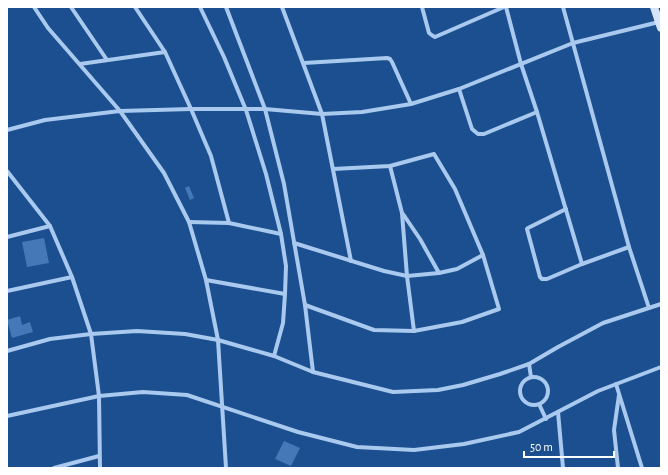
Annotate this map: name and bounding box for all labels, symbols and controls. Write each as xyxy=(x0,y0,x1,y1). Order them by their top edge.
scale bar xyxy=(524,433,614,459)
text: 50 m xyxy=(530,441,553,453)

